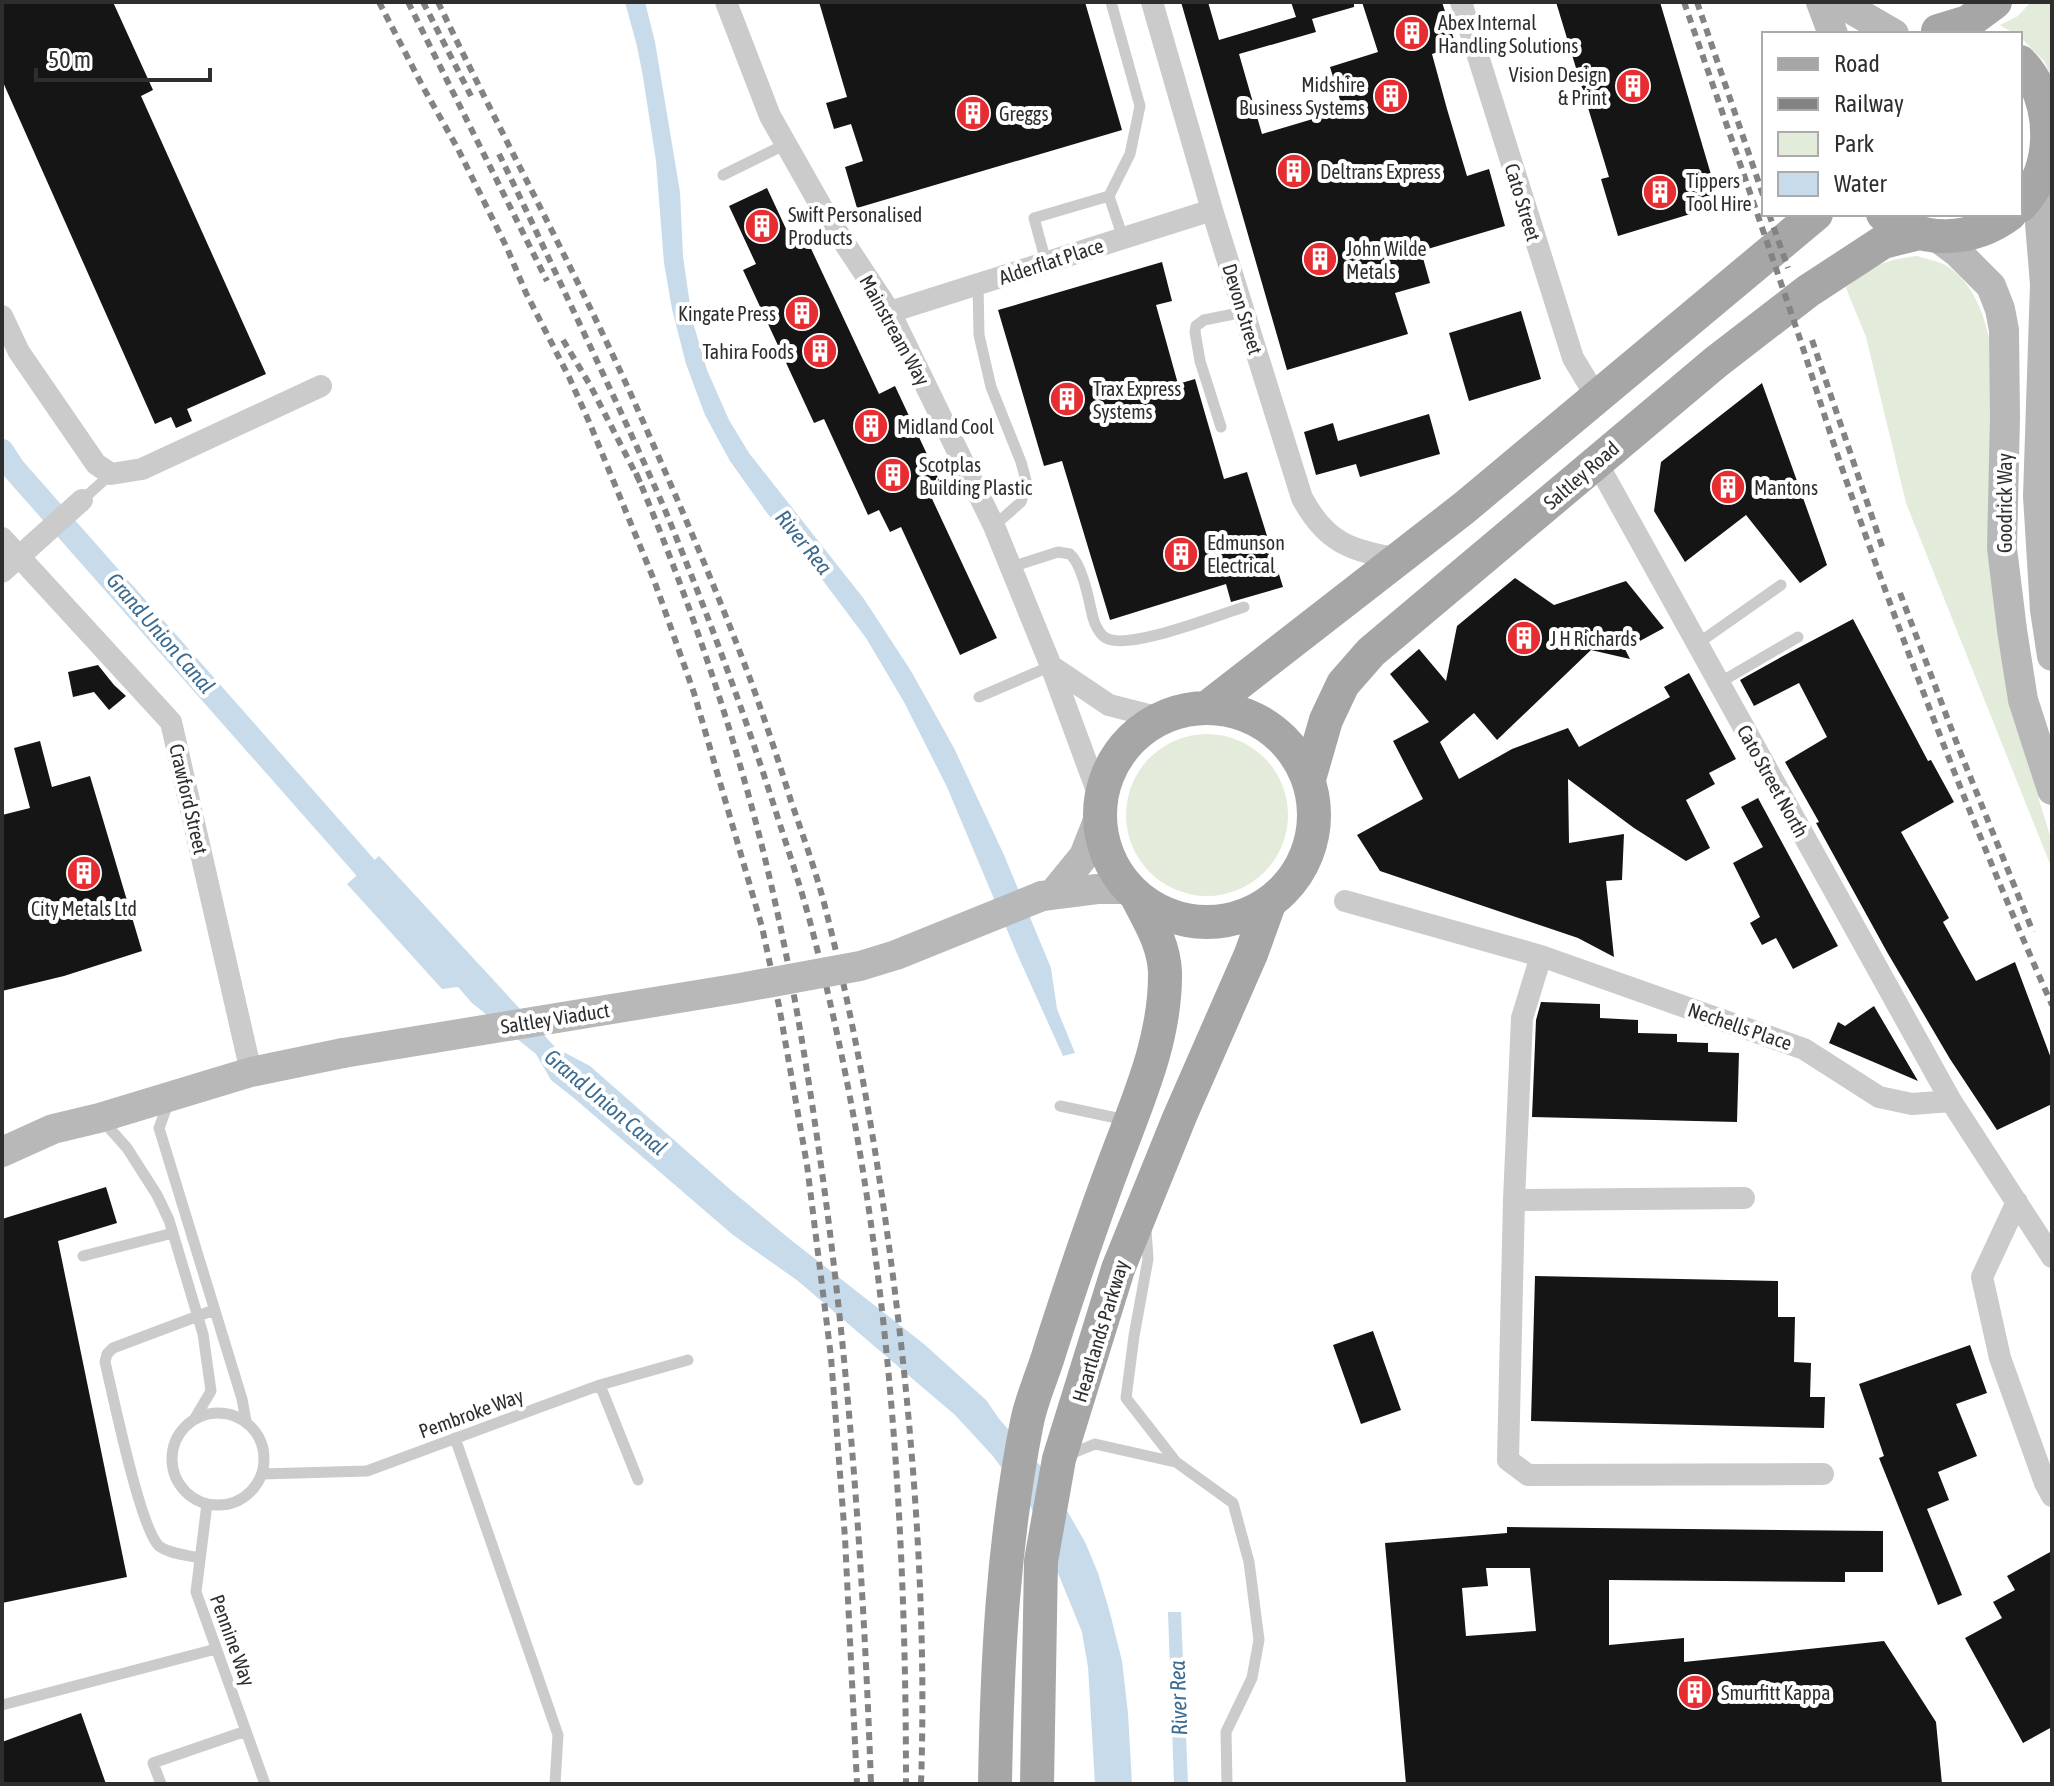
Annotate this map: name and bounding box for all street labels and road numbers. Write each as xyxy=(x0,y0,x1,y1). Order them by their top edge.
street label: Cato Street xyxy=(1500,160,1546,244)
street label: Alderflat Place xyxy=(996,233,1106,289)
street label: Devon Street xyxy=(1218,261,1268,357)
street label: Mainstream Way xyxy=(855,271,935,389)
street label: Saltley Road xyxy=(1539,436,1623,514)
street label: Goodrick Way xyxy=(1993,453,2016,553)
street label: Cato Street North xyxy=(1733,721,1813,841)
street label: Crawford Street xyxy=(165,742,213,857)
street label: Saltley Viaduct xyxy=(499,998,611,1038)
street label: Nechells Place xyxy=(1685,998,1795,1054)
street label: Heartlands Parkway xyxy=(1067,1257,1133,1405)
street label: Pembroke Way xyxy=(416,1383,526,1443)
street label: Pennine Way xyxy=(206,1591,260,1689)

